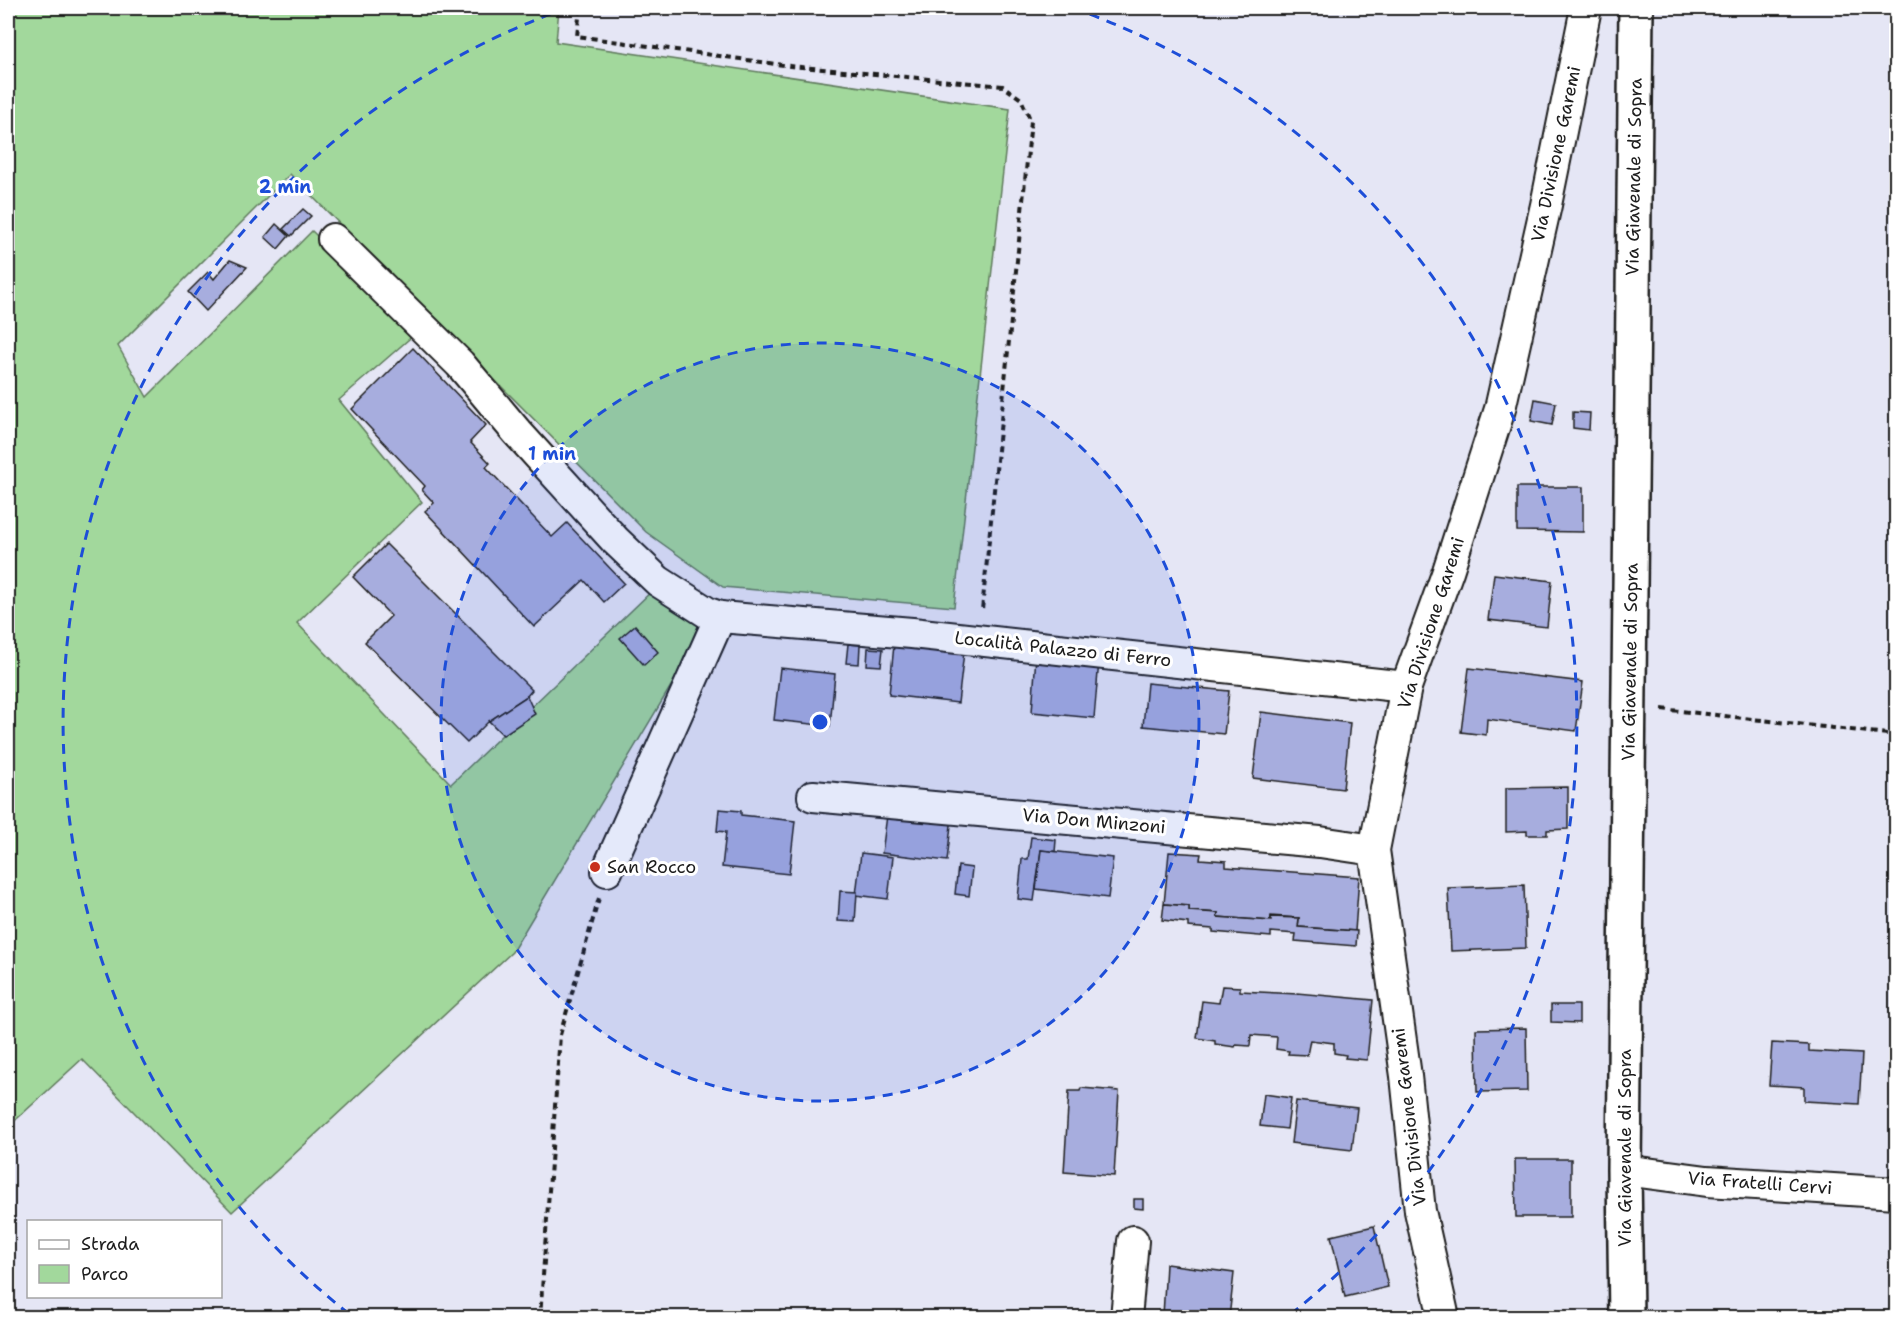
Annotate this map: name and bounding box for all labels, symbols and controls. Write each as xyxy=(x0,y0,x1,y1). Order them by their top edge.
street label: Via Divisione Garemi xyxy=(1526,64,1586,244)
street label: Via Giavenale di Sopra xyxy=(1620,78,1648,276)
text: 2 min xyxy=(259,175,311,199)
text: 1 min xyxy=(528,442,576,466)
street label: Via Divisione Garemi xyxy=(1392,534,1470,712)
street label: Via Giavenale di Sopra xyxy=(1616,563,1644,761)
street label: Località Palazzo di Ferro xyxy=(953,626,1173,672)
centre of rings xyxy=(810,712,830,732)
street label: Via Don Minzoni xyxy=(1021,803,1167,839)
place label: San Rocco xyxy=(607,855,696,879)
marker: San Rocco xyxy=(588,860,602,874)
street label: Via Divisione Garemi xyxy=(1386,1026,1432,1208)
street label: Via Giavenale di Sopra xyxy=(1613,1049,1637,1247)
street label: Via Fratelli Cervi xyxy=(1687,1166,1833,1200)
legend xyxy=(27,1220,222,1298)
text: Strada xyxy=(81,1232,140,1256)
text: Parco xyxy=(81,1262,129,1286)

